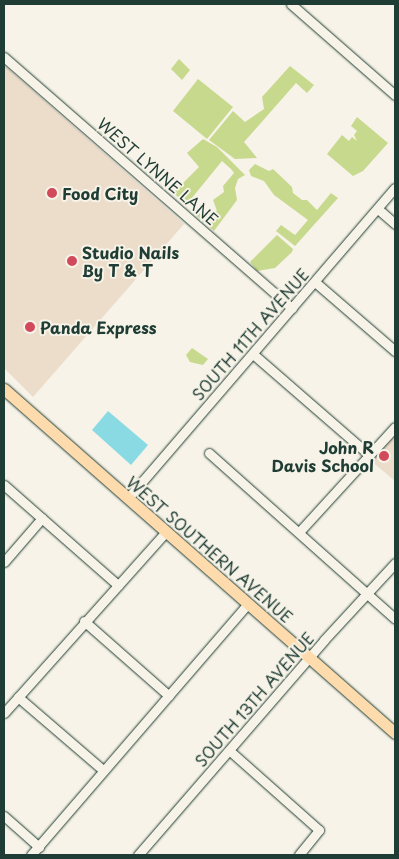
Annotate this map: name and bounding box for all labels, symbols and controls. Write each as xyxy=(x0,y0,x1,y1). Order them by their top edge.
street label: WEST LYNNE LANE xyxy=(94,113,222,229)
place label: Food City xyxy=(62,183,139,203)
marker: Food City xyxy=(46,187,58,199)
place label: Studio Nails By T & T xyxy=(82,242,179,280)
marker: Studio Nails By T & T xyxy=(66,255,78,267)
street label: SOUTH 11TH AVENUE xyxy=(187,263,313,405)
place label: Panda Express xyxy=(40,317,156,337)
marker: Panda Express xyxy=(24,321,36,333)
place label: John R Davis School xyxy=(271,437,374,475)
marker: John R Davis School xyxy=(378,450,390,462)
street label: WEST SOUTHERN AVENUE xyxy=(122,471,298,627)
street label: SOUTH 13TH AVENUE xyxy=(190,627,318,771)

